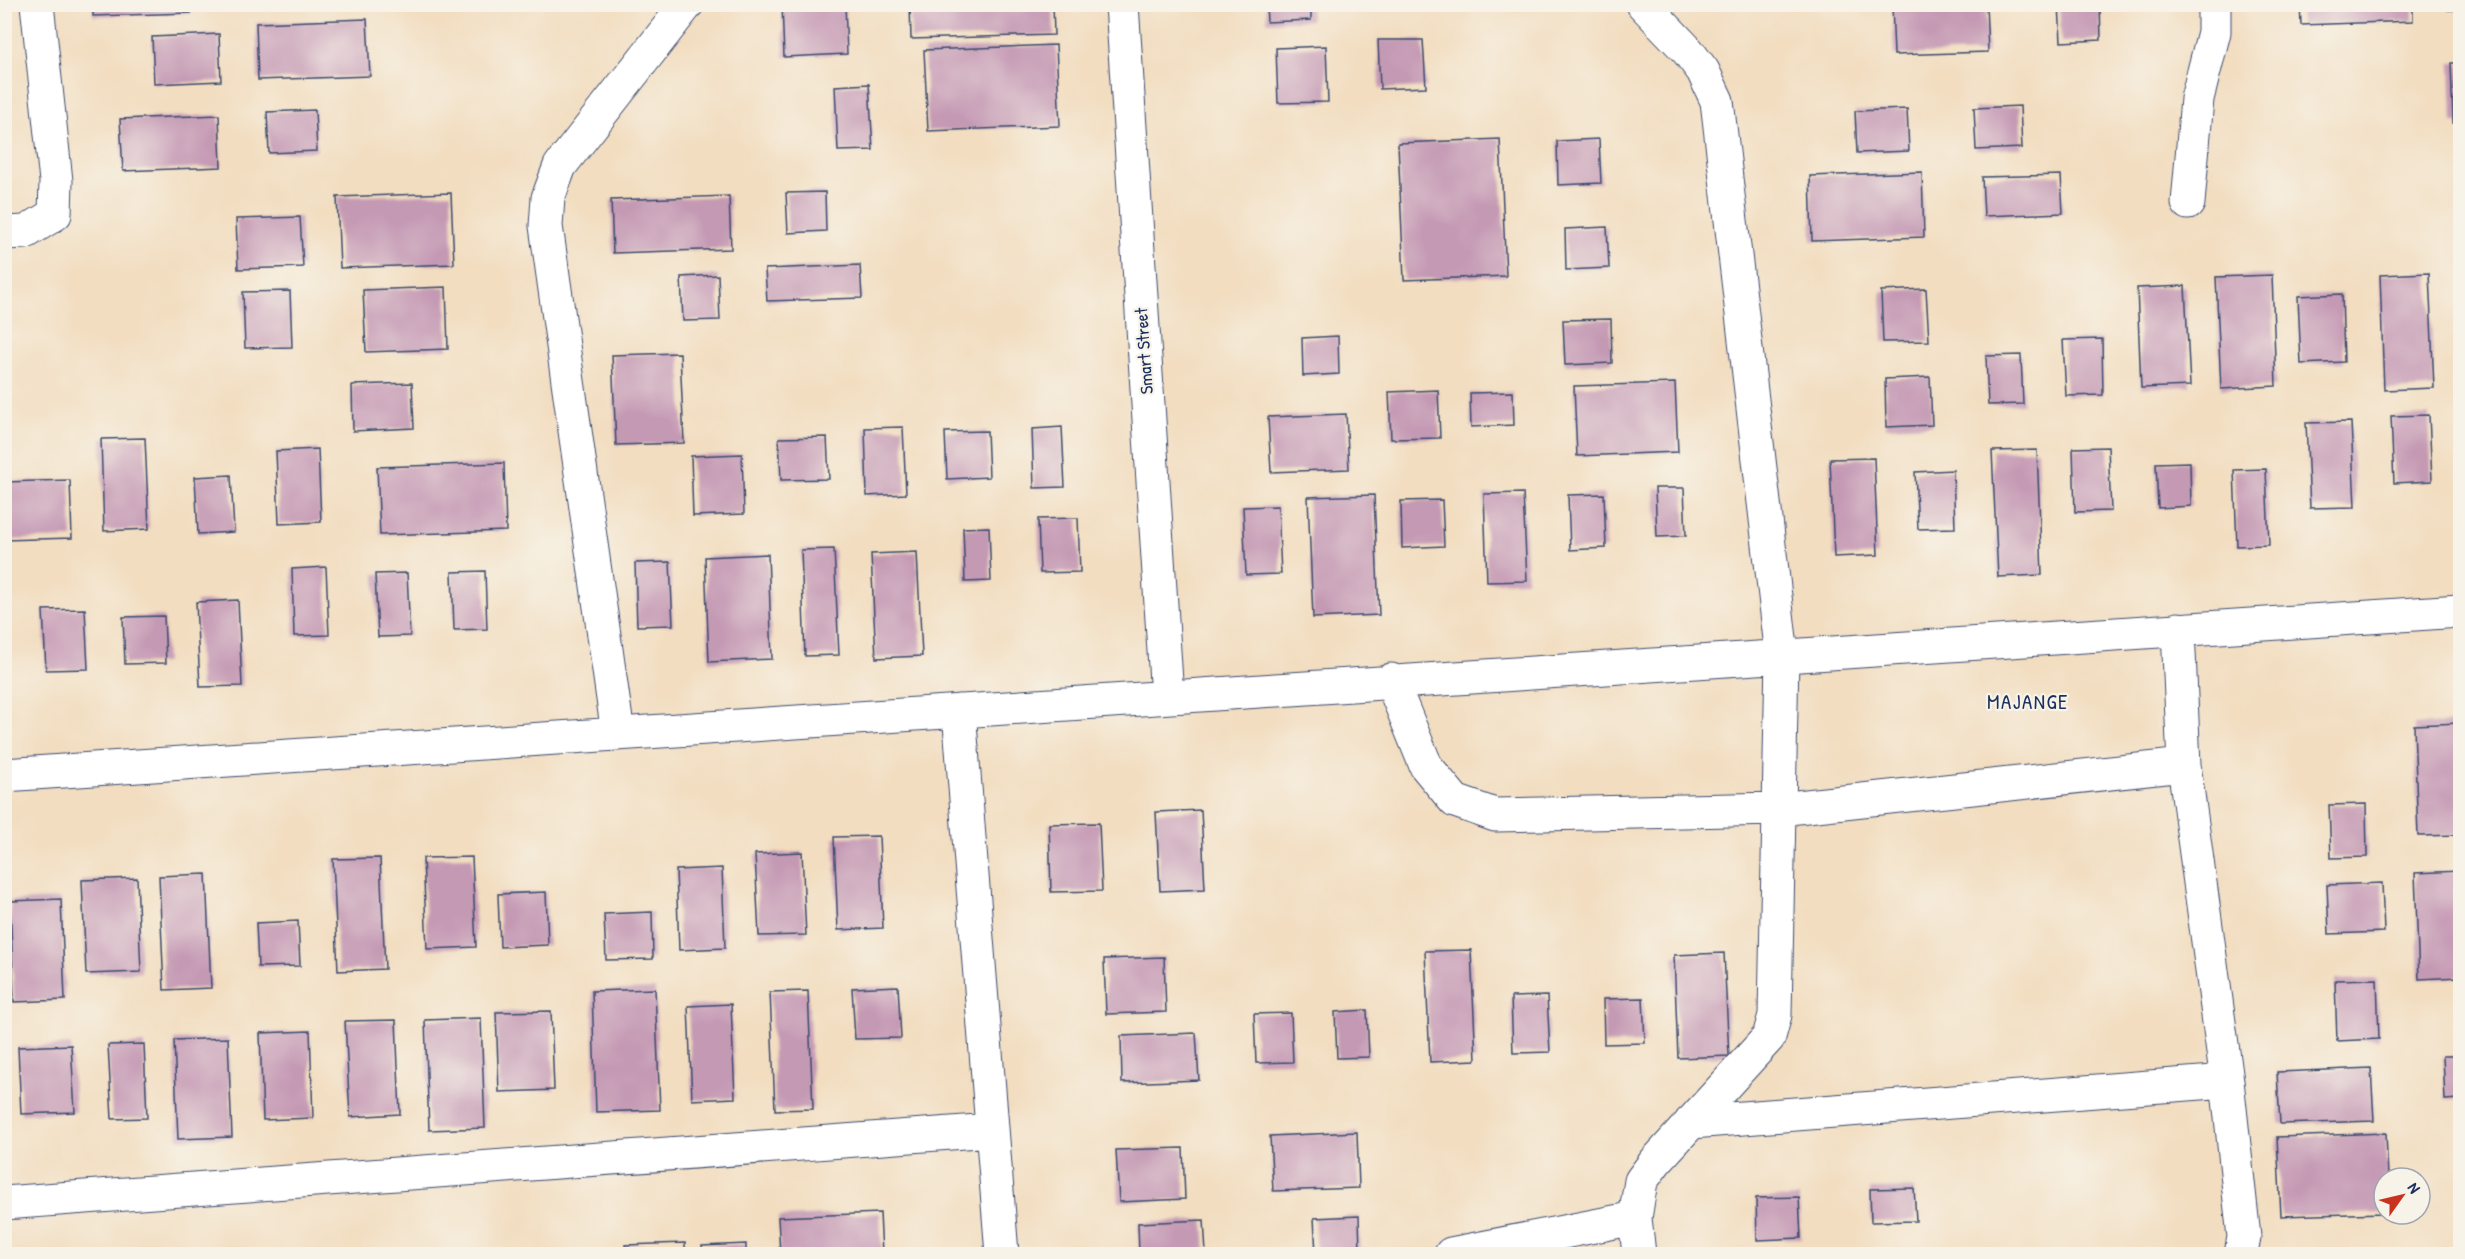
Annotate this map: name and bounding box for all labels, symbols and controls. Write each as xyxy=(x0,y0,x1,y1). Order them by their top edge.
street label: Smart Street xyxy=(1128,306,1159,395)
district label: MAJANGE xyxy=(1987,687,2069,716)
north arrow xyxy=(2372,1166,2432,1226)
text: N xyxy=(2403,1178,2426,1198)

